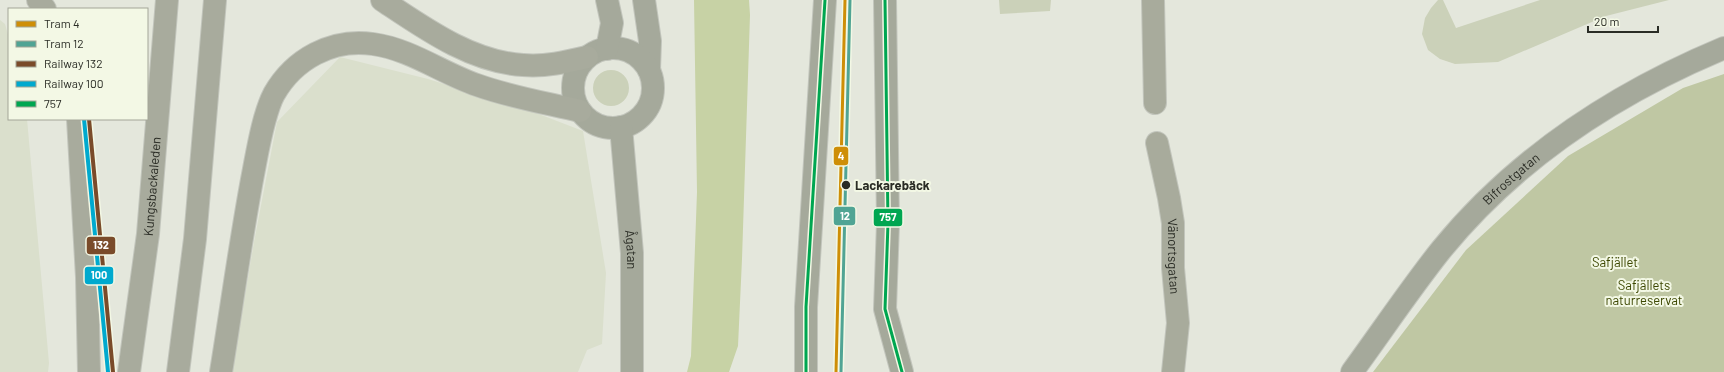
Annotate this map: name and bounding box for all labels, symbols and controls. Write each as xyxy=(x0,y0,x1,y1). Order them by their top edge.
legend xyxy=(8,8,148,120)
scale bar xyxy=(1588,8,1658,34)
text: 20 m xyxy=(1594,14,1620,28)
text: Tram 4 xyxy=(44,16,80,30)
text: Tram 12 xyxy=(44,36,84,50)
text: Railway 132 xyxy=(44,56,103,70)
text: Railway 100 xyxy=(44,76,104,90)
text: 757 xyxy=(44,96,62,110)
street label: Kungsbackaleden xyxy=(140,136,164,237)
line badge: 4 xyxy=(833,146,849,166)
text: 4 xyxy=(838,149,845,162)
street label: Bifrostgatan xyxy=(1479,149,1543,208)
place label: Lackarebäck xyxy=(855,177,930,193)
marker: Lackarebäck xyxy=(840,179,852,191)
line badge: 12 xyxy=(833,206,856,226)
line badge: 757 xyxy=(873,208,903,227)
text: 12 xyxy=(840,209,850,222)
text: 757 xyxy=(880,210,897,223)
street label: Vänortsgatan xyxy=(1164,217,1183,295)
street label: Ågatan xyxy=(622,229,640,269)
line badge: 132 xyxy=(86,236,116,255)
text: 132 xyxy=(93,238,109,251)
park label: Safjället xyxy=(1592,254,1638,270)
line badge: 100 xyxy=(84,266,114,285)
text: 100 xyxy=(91,268,107,281)
park label: Safjällets naturreservat xyxy=(1605,277,1683,308)

